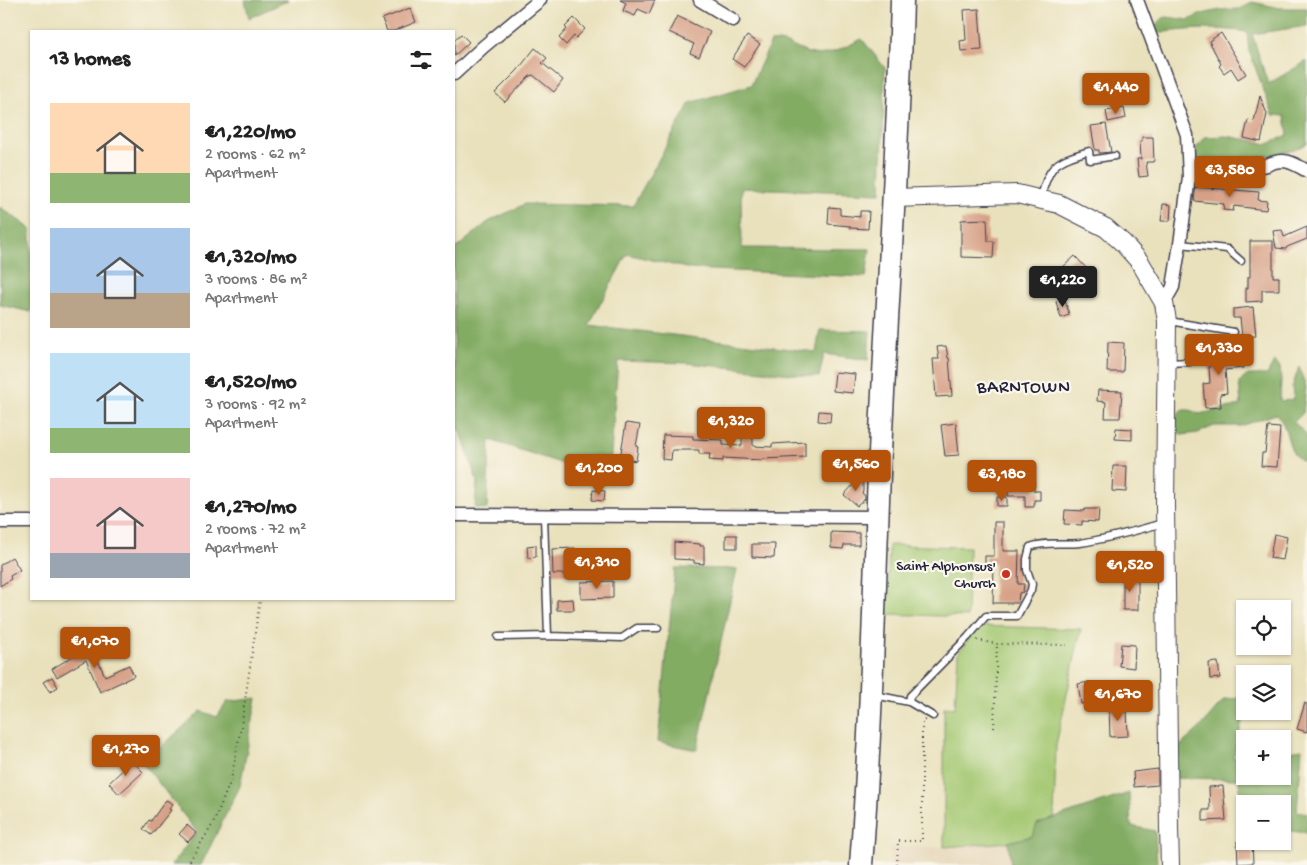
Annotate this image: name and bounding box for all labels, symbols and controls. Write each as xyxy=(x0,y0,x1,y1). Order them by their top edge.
icon: filters xyxy=(407,46,435,74)
text: 13 homes xyxy=(50,48,130,73)
pin: €1,440 xyxy=(1075,72,1157,115)
text: €1,440 xyxy=(1093,79,1139,98)
text: €1,220/mo xyxy=(205,121,296,146)
icon: home xyxy=(90,123,150,183)
text: 2 rooms · 62 m² xyxy=(205,146,306,165)
pin: €3,580 xyxy=(1189,156,1271,198)
text: €3,580 xyxy=(1205,162,1255,181)
text: Apartment xyxy=(205,165,277,184)
text: €1,320/mo xyxy=(205,246,297,271)
icon: home xyxy=(90,248,150,308)
pin: €1,220 xyxy=(1022,266,1104,308)
text: 3 rooms · 86 m² xyxy=(205,271,308,290)
text: €1,220 xyxy=(1040,272,1086,291)
text: Apartment xyxy=(205,290,277,309)
pin: €1,330 xyxy=(1178,334,1260,376)
text: €1,330 xyxy=(1196,340,1242,359)
text: €1,520/mo xyxy=(205,371,297,396)
icon: home xyxy=(90,373,150,433)
district label: BARNTOWN xyxy=(976,378,1071,399)
text: 3 rooms · 92 m² xyxy=(205,396,307,415)
pin: €1,320 xyxy=(690,406,772,449)
text: €1,320 xyxy=(708,413,754,432)
text: Apartment xyxy=(205,415,277,434)
pin: €1,560 xyxy=(815,450,897,492)
pin: €1,200 xyxy=(558,454,640,496)
text: €1,560 xyxy=(833,456,879,475)
text: €1,200 xyxy=(575,460,623,479)
pin: €3,180 xyxy=(961,460,1043,502)
text: €3,180 xyxy=(978,466,1026,485)
text: €1,270/mo xyxy=(205,496,297,521)
icon: home xyxy=(90,498,150,558)
text: 2 rooms · 72 m² xyxy=(205,521,306,540)
text: Apartment xyxy=(205,540,277,559)
pin: €1,310 xyxy=(556,548,638,590)
pin: €1,520 xyxy=(1089,550,1171,593)
text: €1,310 xyxy=(575,554,619,573)
text: €1,520 xyxy=(1107,557,1153,576)
place label: Saint Alphonsus' Church xyxy=(896,558,996,593)
marker: Saint Alphonsus' Church xyxy=(1000,568,1012,580)
map controls xyxy=(1236,600,1291,850)
button: locate xyxy=(1236,600,1291,655)
pin: €1,070 xyxy=(54,626,136,669)
text: €1,070 xyxy=(71,633,119,652)
button: layers xyxy=(1236,665,1291,720)
pin: €1,670 xyxy=(1077,680,1159,722)
text: €1,670 xyxy=(1095,686,1141,705)
button: + xyxy=(1236,730,1291,785)
pin: €1,270 xyxy=(85,734,167,777)
text: €1,270 xyxy=(103,741,149,760)
button: − xyxy=(1236,795,1291,850)

